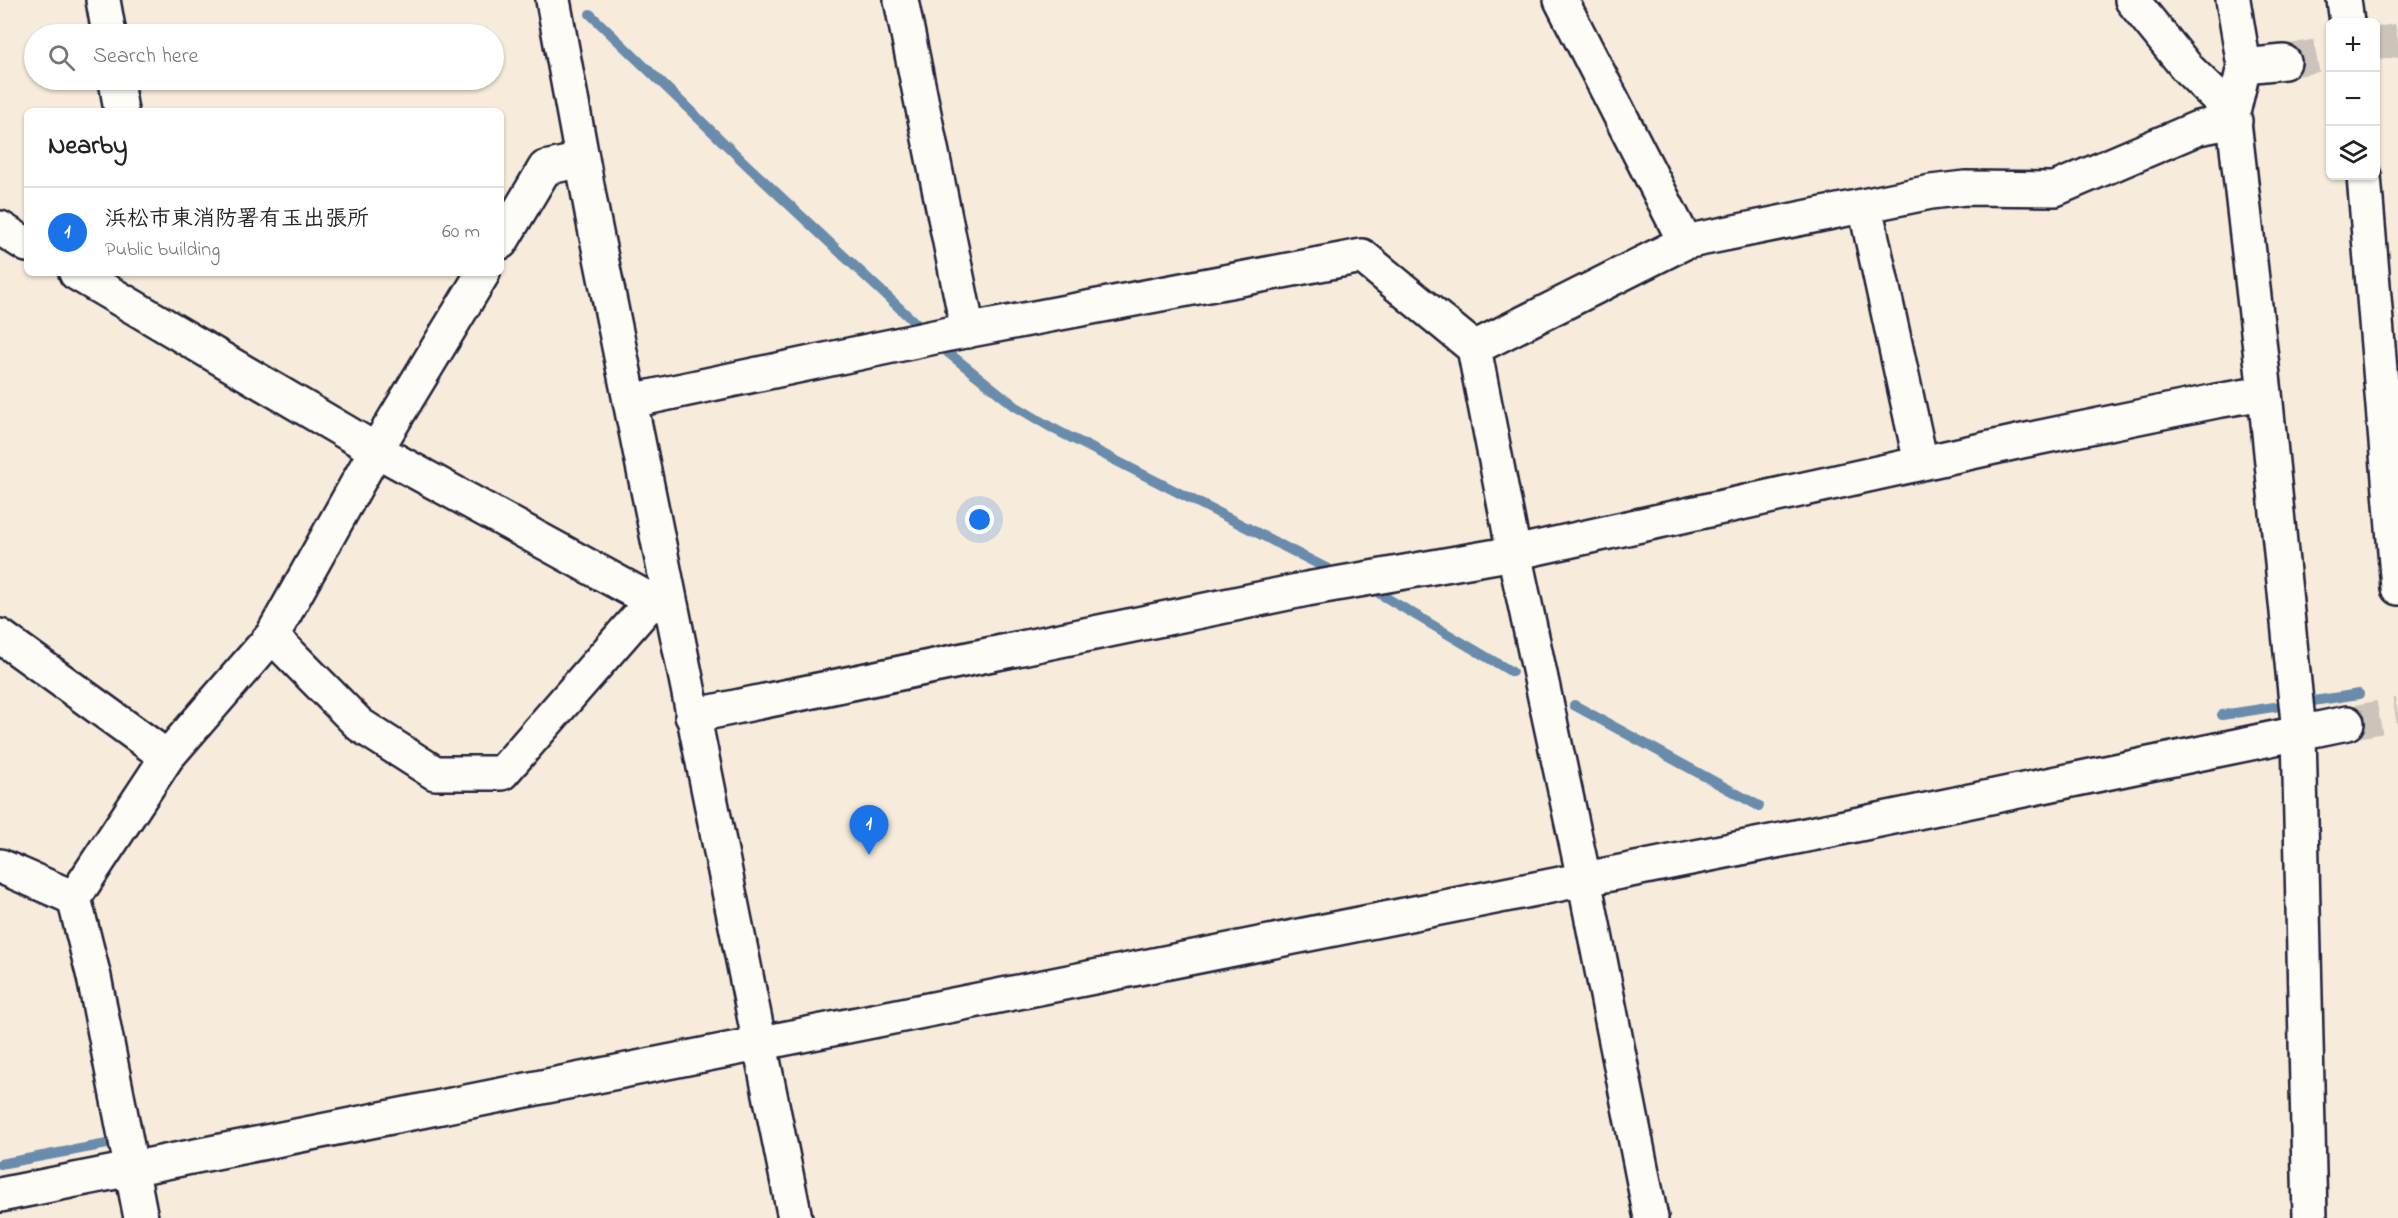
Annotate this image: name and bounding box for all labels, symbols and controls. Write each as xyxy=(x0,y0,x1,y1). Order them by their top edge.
map controls xyxy=(2326,18,2380,180)
button: + xyxy=(2326,18,2380,72)
search box xyxy=(24,24,504,90)
icon: search xyxy=(45,41,78,74)
text: Search here xyxy=(93,41,198,73)
button: − xyxy=(2326,72,2380,126)
button: layers xyxy=(2326,126,2380,180)
text: Nearby xyxy=(48,128,127,166)
text: 浜松市東消防署有玉出張所 xyxy=(105,204,369,236)
text: 1 xyxy=(64,218,71,247)
text: 60 m xyxy=(442,218,480,247)
text: Public building xyxy=(105,236,220,265)
your location xyxy=(965,505,994,534)
pin: 1 xyxy=(850,806,888,855)

